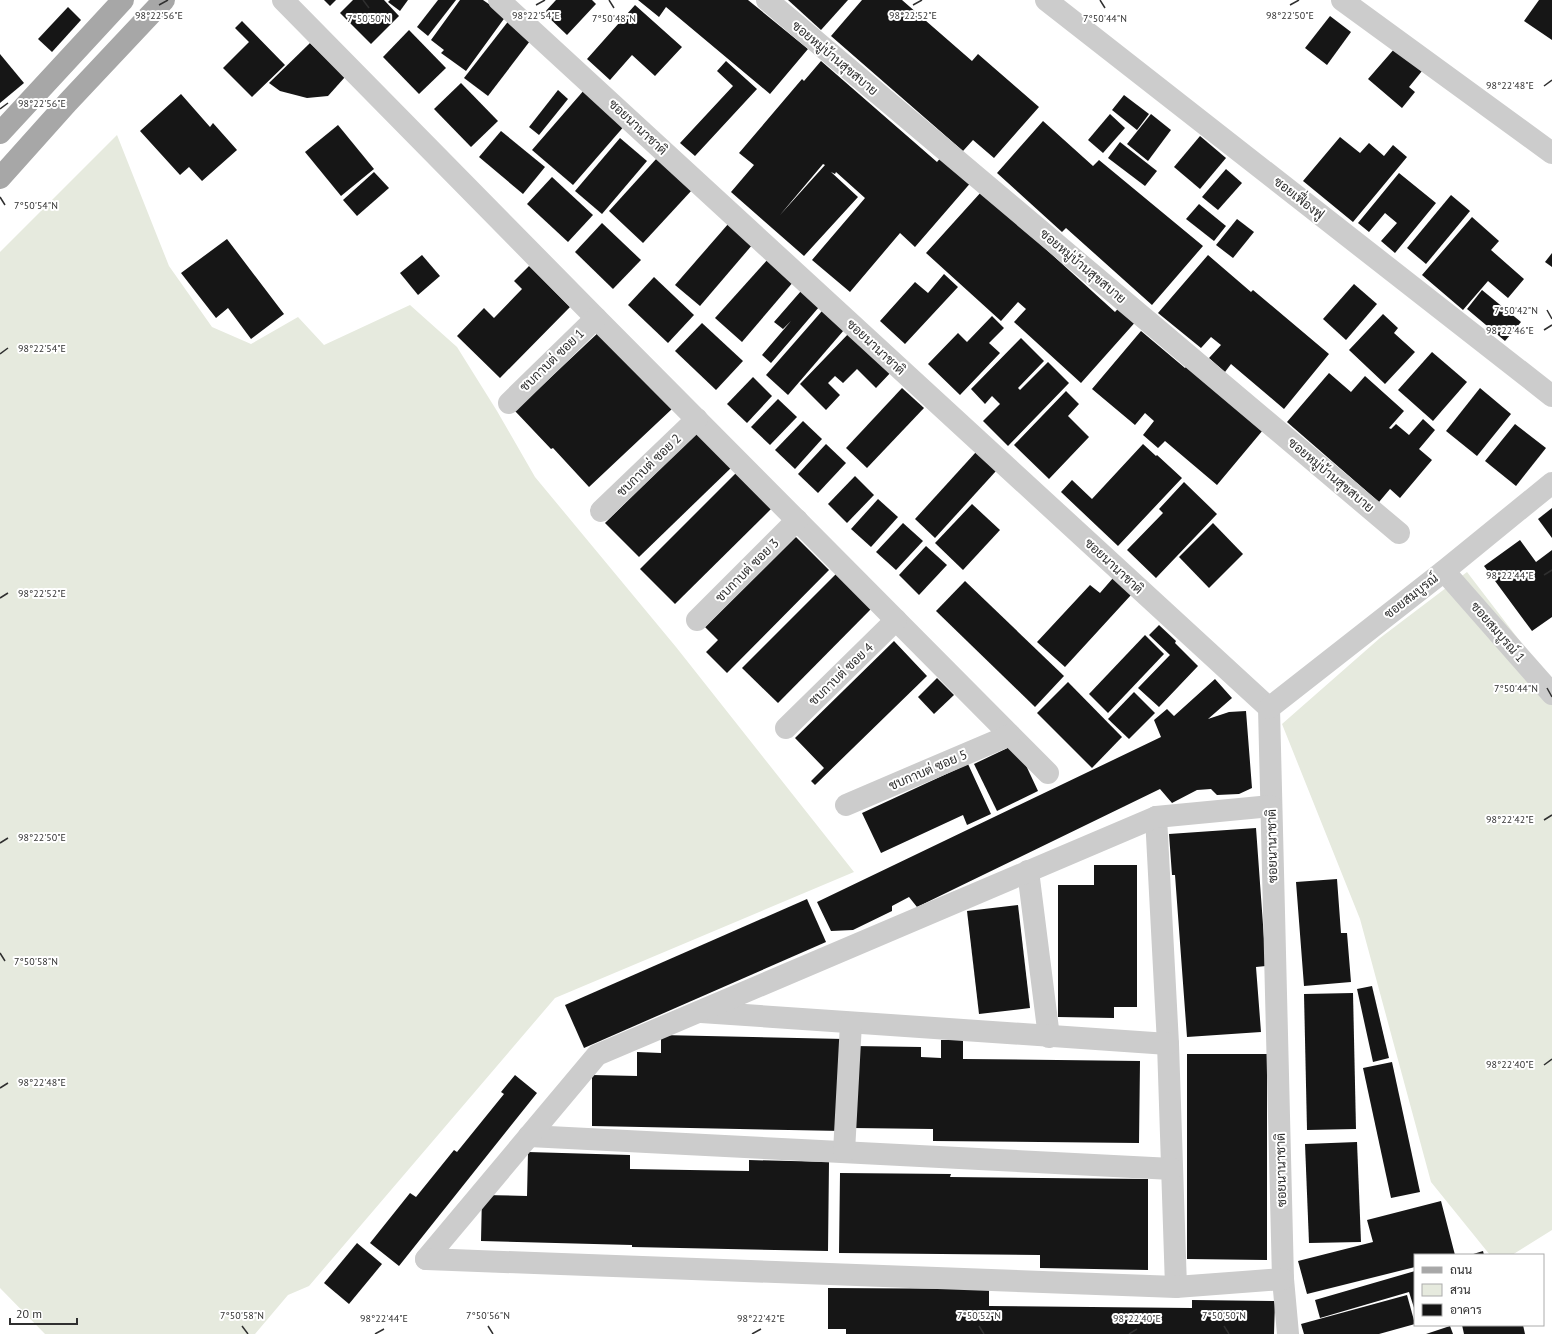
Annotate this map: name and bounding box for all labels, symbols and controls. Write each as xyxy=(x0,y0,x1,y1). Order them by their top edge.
text: 98°22'56"E xyxy=(135,9,183,22)
text: 98°22'54"E xyxy=(512,9,560,22)
text: 98°22'52"E xyxy=(889,9,937,22)
text: 98°22'50"E xyxy=(1266,9,1314,22)
text: 7°50'50"N xyxy=(347,12,391,25)
text: 7°50'48"N xyxy=(592,12,636,25)
text: 7°50'44"N xyxy=(1083,12,1127,25)
street label: ซอยหมู่บ้านสุขสบาย xyxy=(788,16,882,100)
text: 98°22'48"E xyxy=(1486,79,1534,92)
street label: ซอยนานาชาติ xyxy=(605,95,671,159)
text: 98°22'56"E xyxy=(18,97,66,110)
street label: ซอยเฟื่องฟู xyxy=(1270,170,1330,224)
text: 7°50'54"N xyxy=(14,199,58,212)
street label: ซอยหมู่บ้านสุขสบาย xyxy=(1036,224,1130,308)
text: 7°50'42"N xyxy=(1494,304,1538,317)
street label: ซอยนานาชาติ xyxy=(843,315,909,379)
text: 98°22'46"E xyxy=(1486,324,1534,337)
street label: ชบกาบต่ ซอย 1 xyxy=(516,325,588,395)
text: 98°22'54"E xyxy=(18,342,66,355)
street label: ชบกาบต่ ซอย 2 xyxy=(613,430,685,500)
street label: ซอยหมู่บ้านสุขสบาย xyxy=(1284,433,1378,517)
street label: ชบกาบต่ ซอย 3 xyxy=(711,534,783,606)
street label: ซอยนานาชาติ xyxy=(1081,534,1147,598)
street label: ซอยสมบูรณ์ xyxy=(1380,569,1442,623)
text: 98°22'44"E xyxy=(1486,569,1534,582)
text: 98°22'52"E xyxy=(18,587,66,600)
street label: ซอยสมบูรณ์ 1 xyxy=(1466,598,1530,666)
street label: ชบกาบต่ ซอย 4 xyxy=(805,639,877,709)
text: 7°50'44"N xyxy=(1494,682,1538,695)
street label: ชบกาบต่ ซอย 5 xyxy=(886,746,970,794)
street label: ซอยนานาชาติ xyxy=(1263,809,1281,883)
text: 98°22'42"E xyxy=(1486,813,1534,826)
text: 98°22'50"E xyxy=(18,831,66,844)
text: 7°50'58"N xyxy=(14,955,58,968)
text: 98°22'40"E xyxy=(1486,1058,1534,1071)
text: 98°22'48"E xyxy=(18,1076,66,1089)
street label: ซอยนานาชาติ xyxy=(1272,1133,1290,1207)
legend xyxy=(1414,1254,1544,1326)
text: ถนน xyxy=(1450,1262,1473,1277)
text: สวน xyxy=(1450,1282,1471,1297)
scale bar xyxy=(10,1300,77,1326)
text: อาคาร xyxy=(1450,1302,1482,1317)
text: 20 m xyxy=(16,1306,42,1321)
text: 7°50'58"N xyxy=(220,1309,264,1322)
text: 7°50'56"N xyxy=(466,1309,510,1322)
text: 7°50'52"N xyxy=(957,1309,1001,1322)
text: 7°50'50"N xyxy=(1202,1309,1246,1322)
text: 98°22'44"E xyxy=(360,1312,408,1325)
text: 98°22'42"E xyxy=(737,1312,785,1325)
text: 98°22'40"E xyxy=(1113,1312,1161,1325)

